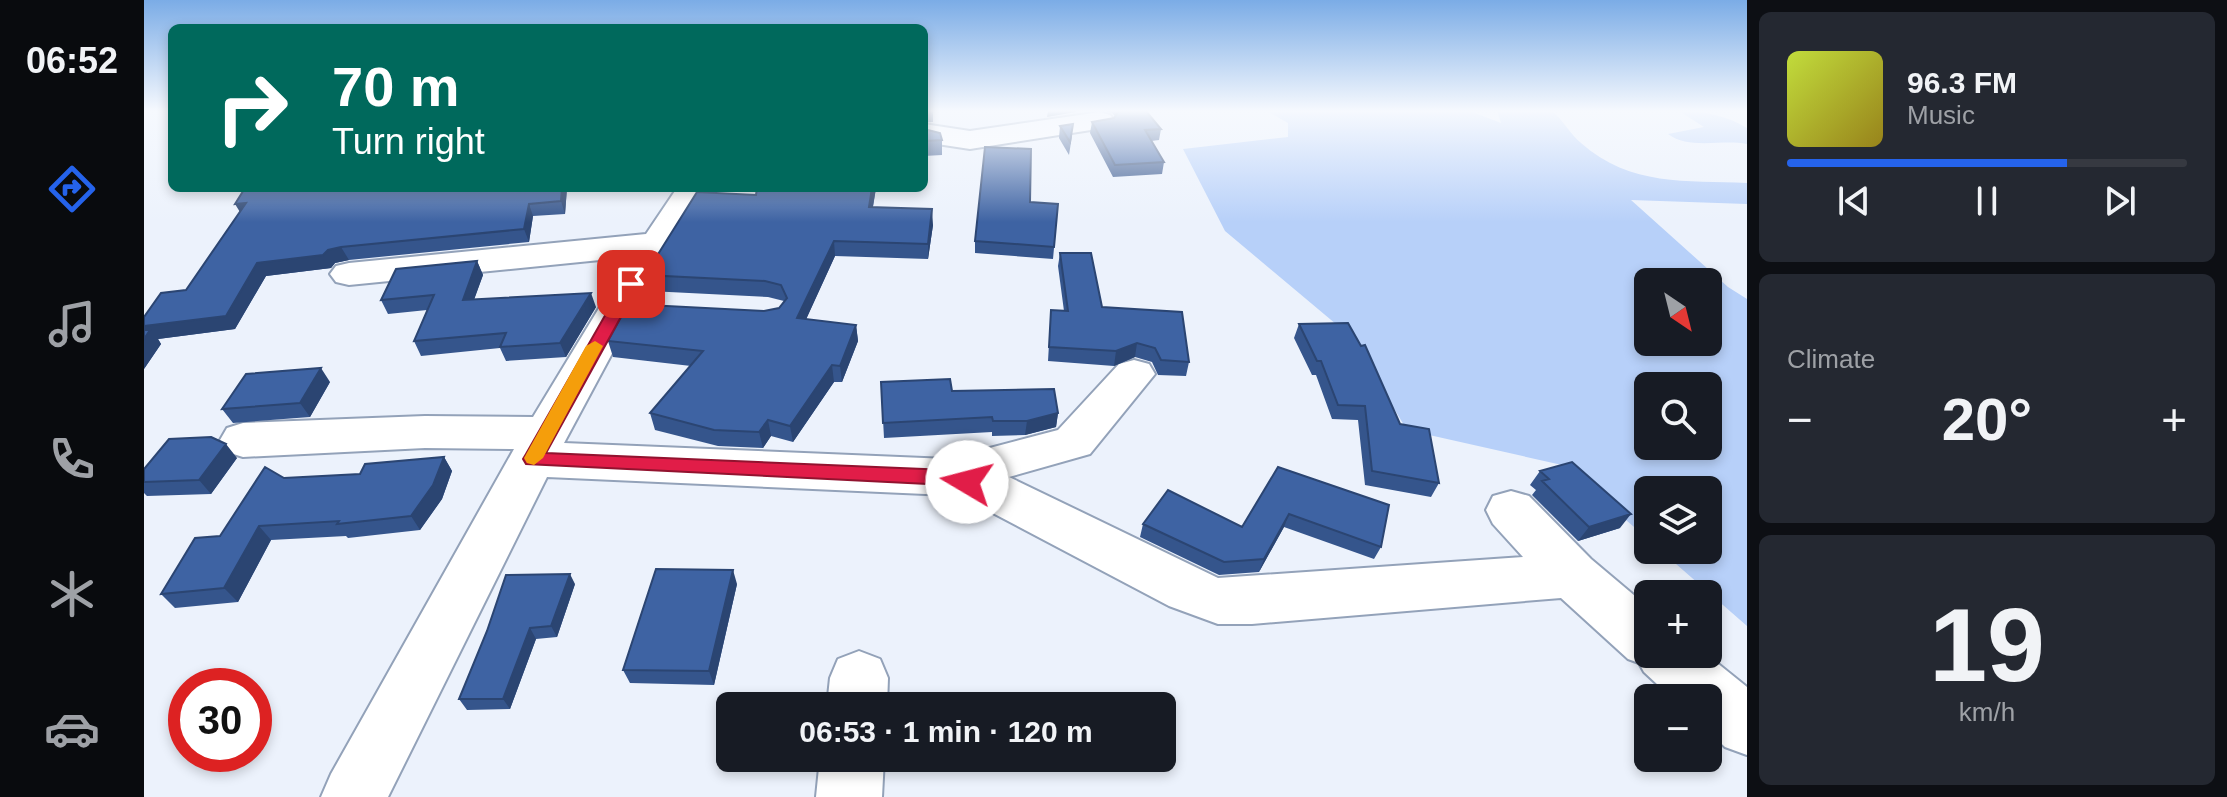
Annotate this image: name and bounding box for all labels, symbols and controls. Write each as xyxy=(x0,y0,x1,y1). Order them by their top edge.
text: 06:52 xyxy=(26,40,118,81)
text: 70 m xyxy=(332,55,460,118)
icon: right xyxy=(200,56,304,160)
text: 96.3 FM xyxy=(1907,66,2017,99)
text: Music xyxy=(1907,100,1975,130)
text: Turn right xyxy=(332,121,485,162)
icon: directions xyxy=(44,161,100,217)
icon: previous xyxy=(1832,179,1876,223)
icon: pause xyxy=(1965,179,2009,223)
icon: next xyxy=(2098,179,2142,223)
pin xyxy=(597,250,665,318)
icon: arrive xyxy=(609,262,653,306)
north arrow xyxy=(1634,268,1722,356)
map controls xyxy=(1634,268,1722,772)
icon: music xyxy=(44,296,100,352)
text: Climate xyxy=(1787,344,1875,374)
button: search xyxy=(1634,372,1722,460)
text: 20° xyxy=(1942,386,2032,453)
text: − xyxy=(1787,395,1813,444)
text: + xyxy=(2161,395,2187,444)
icon: phone xyxy=(44,431,100,487)
position arrow xyxy=(925,440,1009,524)
button: layers xyxy=(1634,476,1722,564)
icon: climate xyxy=(44,566,100,622)
button: + xyxy=(1634,580,1722,668)
text: 19 xyxy=(1929,587,2045,703)
speed limit sign: 30 xyxy=(168,668,272,772)
button: − xyxy=(1634,684,1722,772)
text: km/h xyxy=(1959,697,2015,727)
icon: car xyxy=(44,701,100,757)
text: 06:53 · 1 min · 120 m xyxy=(799,715,1093,748)

